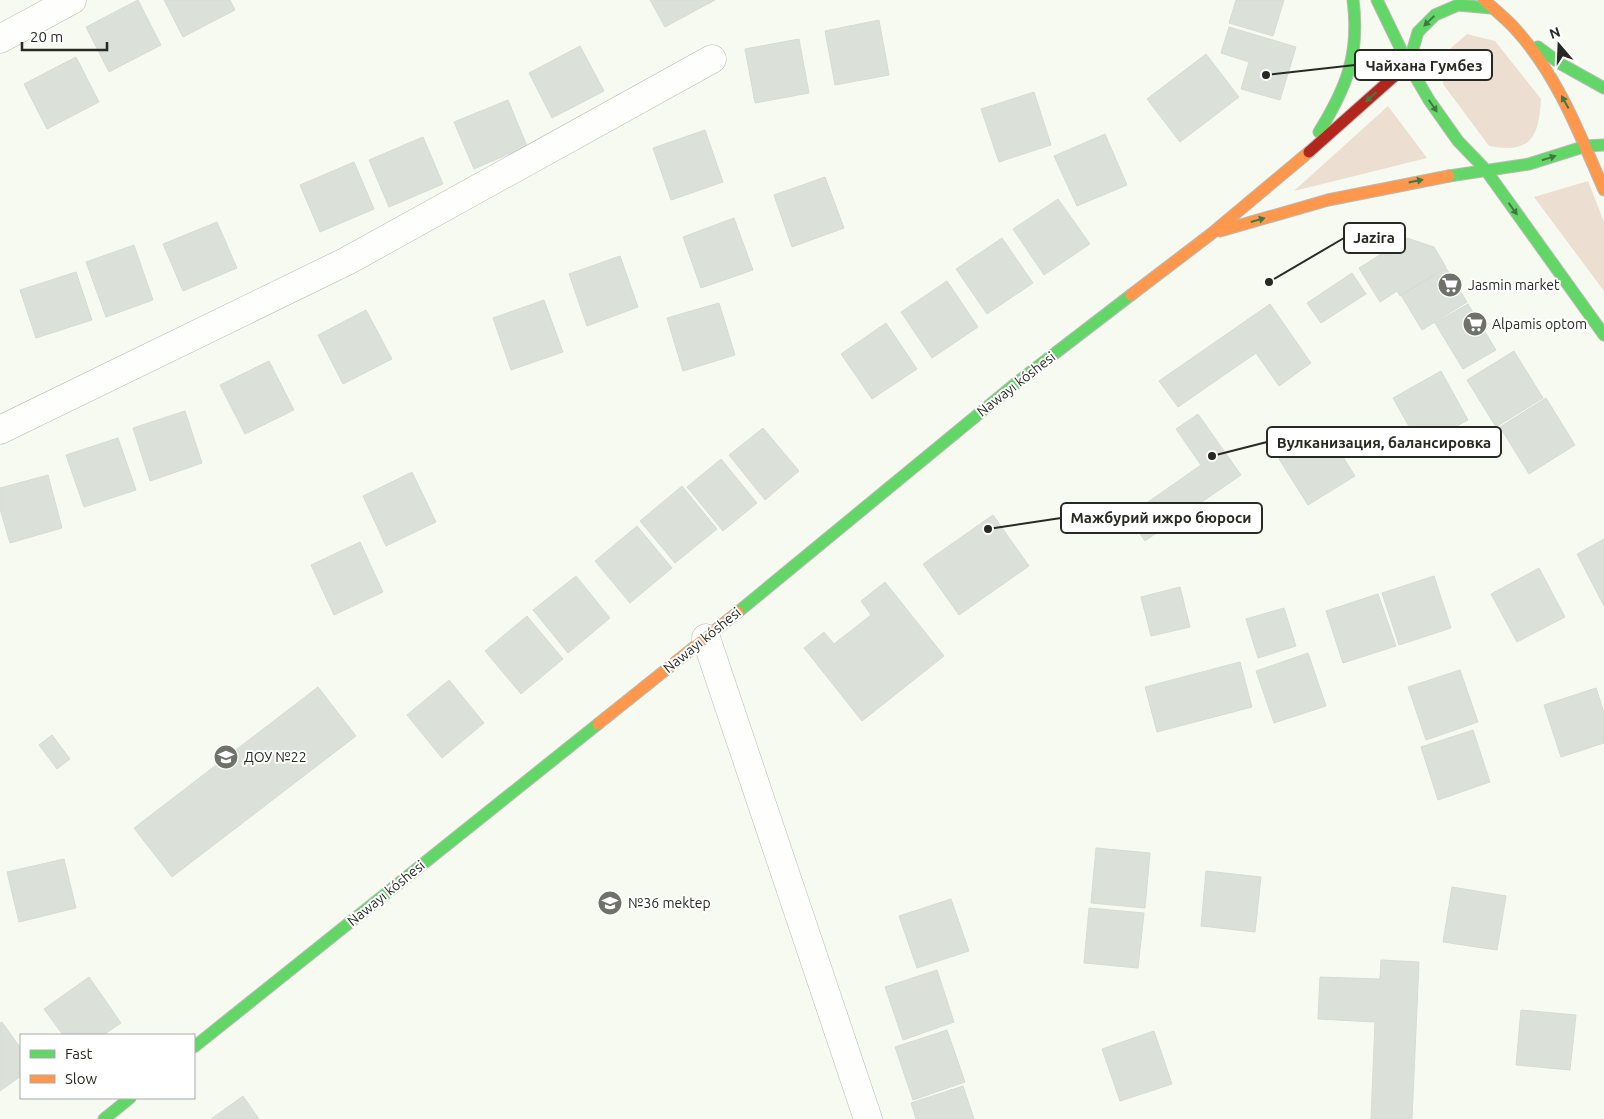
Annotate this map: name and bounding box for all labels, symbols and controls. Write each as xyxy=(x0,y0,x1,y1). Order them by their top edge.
one-way arrow xyxy=(1423,15,1435,27)
scale bar xyxy=(22,20,108,52)
north arrow xyxy=(1534,20,1584,70)
text: N xyxy=(1547,23,1562,42)
text: 20 m xyxy=(30,28,63,45)
callout: Чайхана Гумбез xyxy=(1355,50,1492,80)
text: Чайхана Гумбез xyxy=(1366,57,1482,74)
one-way arrow xyxy=(1365,91,1378,102)
one-way arrow xyxy=(1561,95,1569,110)
one-way arrow xyxy=(1428,99,1438,113)
one-way arrow xyxy=(1542,153,1557,161)
one-way arrow xyxy=(1408,177,1423,185)
one-way arrow xyxy=(1508,202,1518,216)
one-way arrow xyxy=(1251,216,1266,224)
callout: Jazira xyxy=(1344,223,1405,253)
text: Jazira xyxy=(1353,229,1395,246)
supermarket icon: Jasmin market xyxy=(1437,272,1463,298)
place label: Jasmin market xyxy=(1468,277,1560,293)
supermarket icon: Alpamis optom xyxy=(1462,311,1488,337)
place label: Alpamis optom xyxy=(1492,316,1587,332)
street label: Nawayı kóshesi xyxy=(974,349,1058,419)
callout: Вулканизация, балансировка xyxy=(1267,427,1501,457)
text: Вулканизация, балансировка xyxy=(1277,434,1491,451)
callout: Мажбурий ижро бюроси xyxy=(1061,503,1262,533)
text: Мажбурий ижро бюроси xyxy=(1070,509,1252,526)
street label: Nawayı kóshesi xyxy=(660,604,744,676)
school or university icon: ДОУ №22 xyxy=(213,744,239,770)
place label: ДОУ №22 xyxy=(244,749,307,765)
street label: Nawayı kóshesi xyxy=(344,857,428,929)
school or university icon: №36 mektep xyxy=(597,890,623,916)
place label: №36 mektep xyxy=(628,895,711,911)
legend xyxy=(20,1034,195,1099)
text: Fast xyxy=(65,1045,93,1062)
text: Slow xyxy=(65,1070,98,1087)

